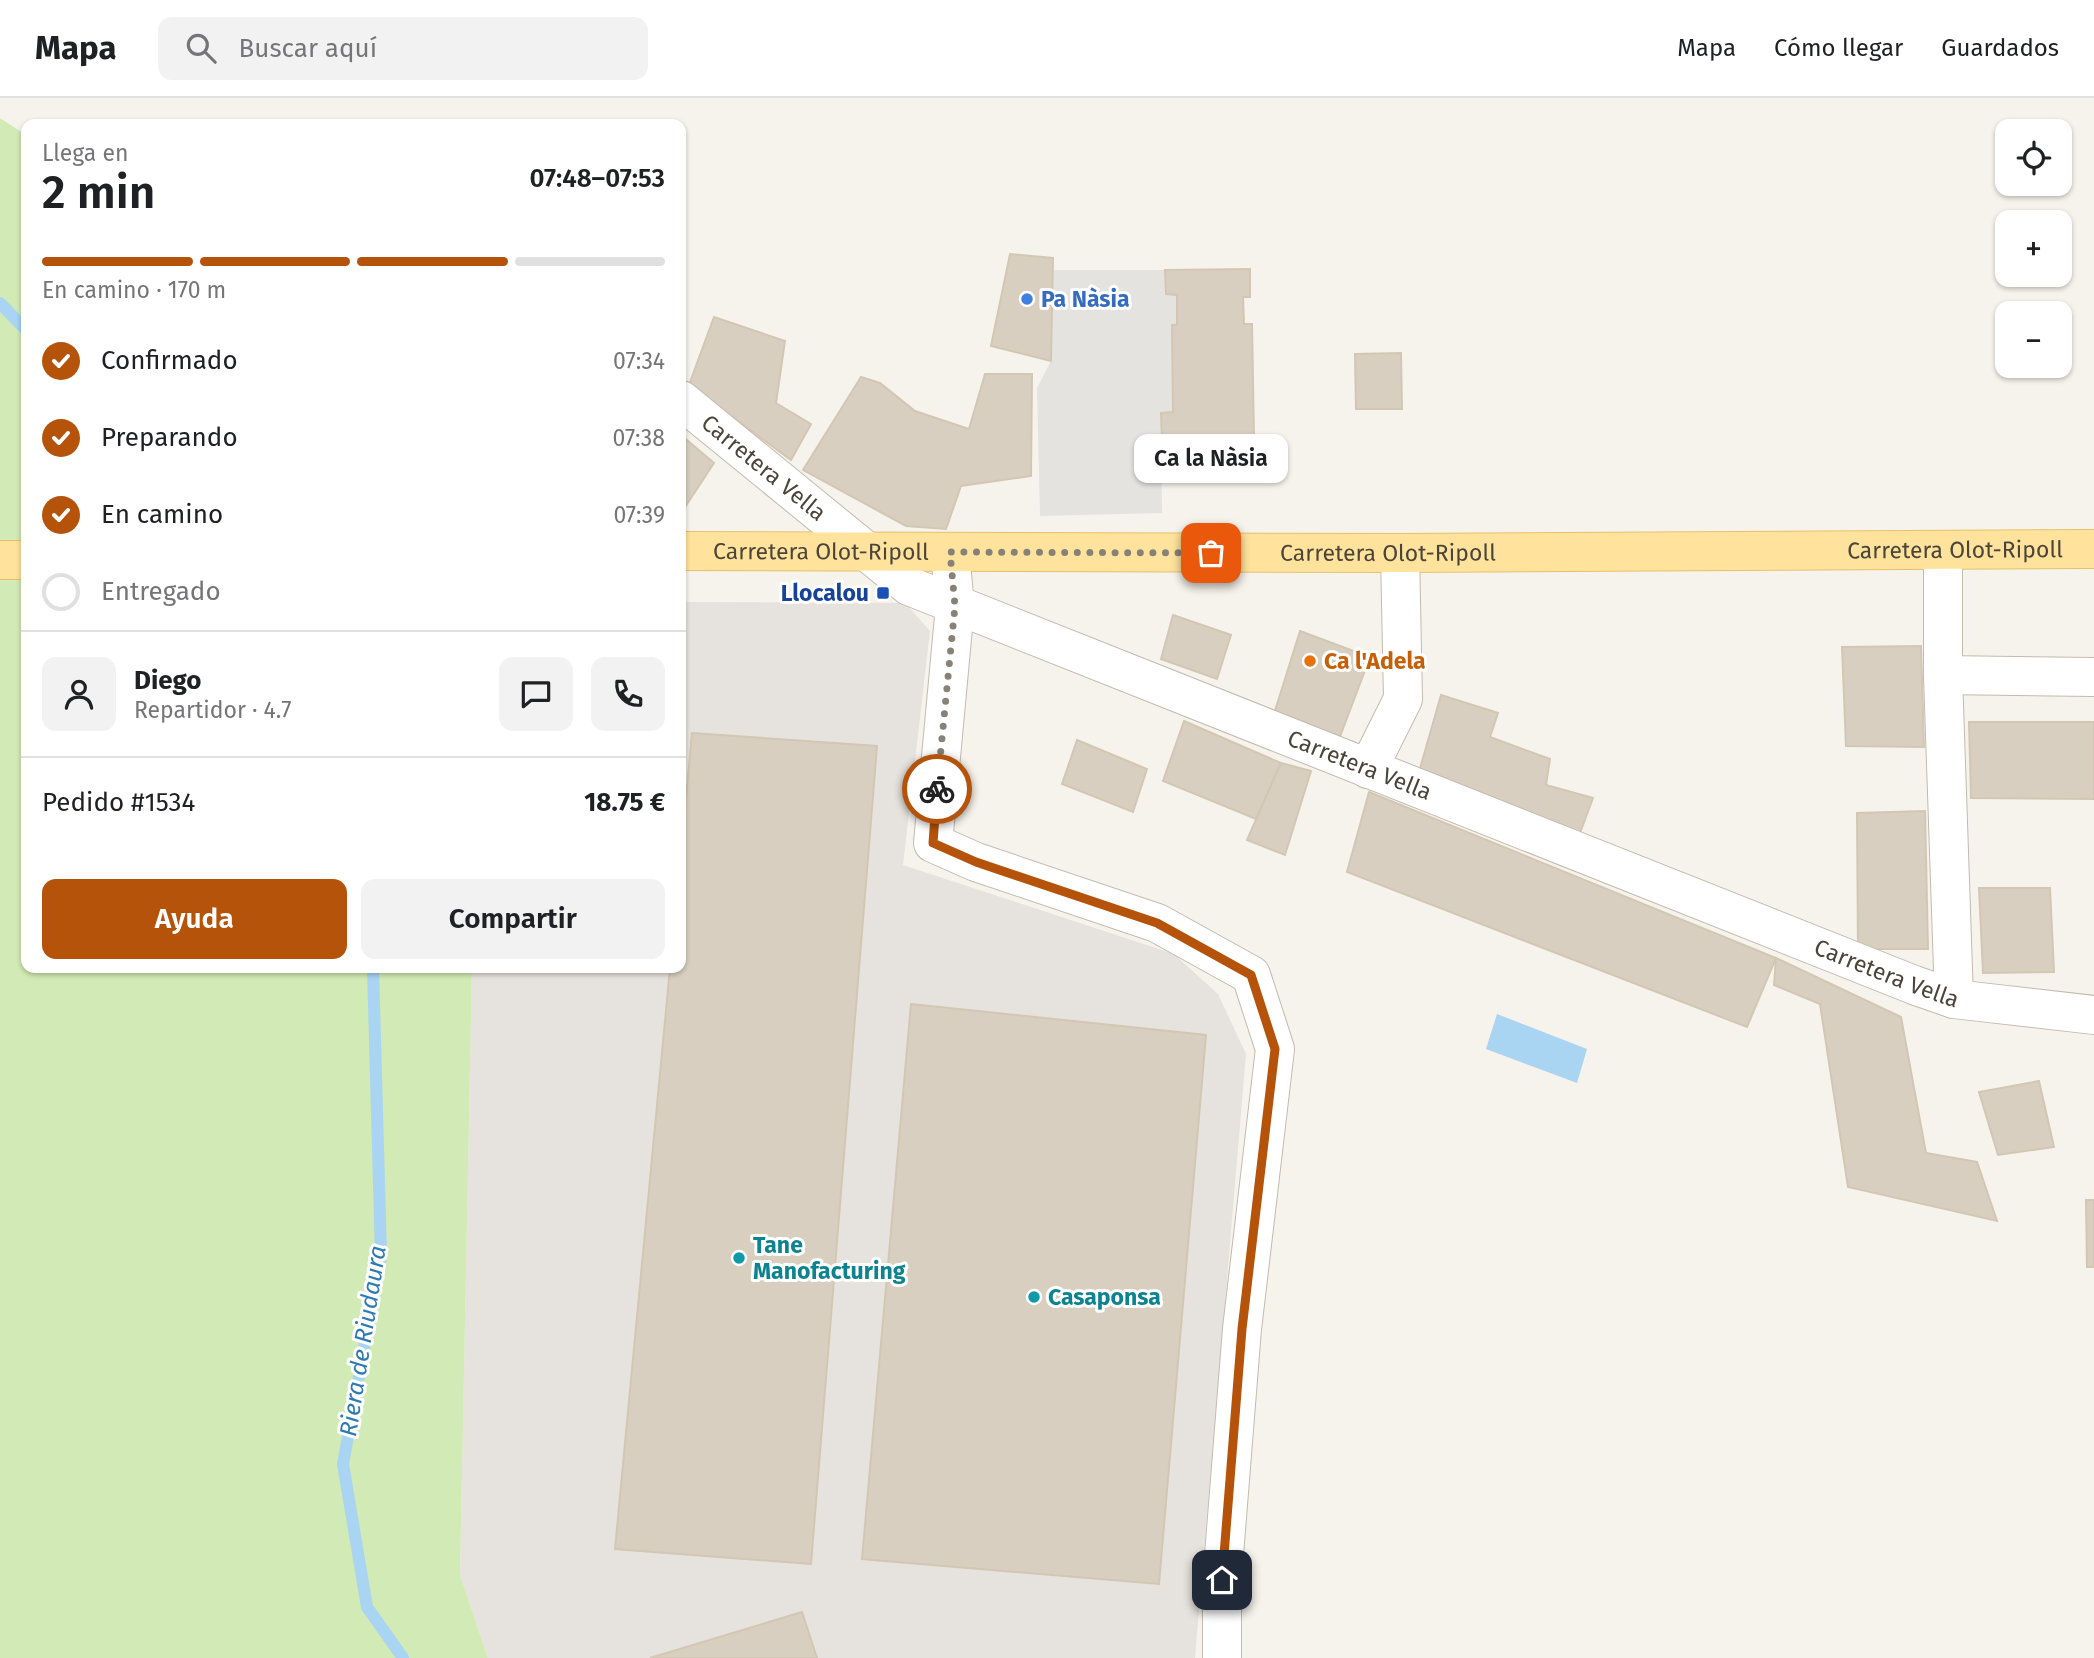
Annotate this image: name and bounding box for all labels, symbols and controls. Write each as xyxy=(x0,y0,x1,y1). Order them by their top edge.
search box xyxy=(158,17,648,80)
text: Mapa xyxy=(35,28,116,68)
icon: search xyxy=(182,29,220,67)
text: Buscar aquí xyxy=(238,33,377,64)
text: Mapa xyxy=(1677,34,1736,62)
text: Cómo llegar xyxy=(1774,34,1903,62)
text: Guardados xyxy=(1941,34,2059,62)
map controls xyxy=(1995,119,2072,378)
button: locate xyxy=(1995,119,2072,196)
text: Llega en xyxy=(42,139,128,167)
text: 07:48–07:53 xyxy=(530,163,665,194)
text: 2 min xyxy=(42,165,155,220)
button: + xyxy=(1995,210,2072,287)
text: En camino · 170 m xyxy=(42,276,226,304)
place label: Pa Nàsia xyxy=(1041,285,1129,313)
marker: Pa Nàsia xyxy=(1019,291,1035,307)
button: − xyxy=(1995,301,2072,378)
icon: check xyxy=(42,342,80,380)
text: Confirmado xyxy=(101,345,238,376)
text: 07:34 xyxy=(613,347,665,375)
street label: Carretera Vella xyxy=(696,409,832,527)
icon: check xyxy=(42,419,80,457)
text: Preparando xyxy=(101,422,238,453)
text: 07:38 xyxy=(613,424,665,452)
callout: Ca la Nàsia xyxy=(1134,434,1288,483)
text: Ca la Nàsia xyxy=(1154,444,1268,472)
icon: check xyxy=(42,496,80,534)
text: En camino xyxy=(101,499,223,530)
text: 07:39 xyxy=(613,501,665,529)
pin xyxy=(1181,523,1241,583)
icon: bag xyxy=(1192,534,1230,572)
street label: Carretera Olot-Ripoll xyxy=(1847,535,2063,564)
street label: Carretera Olot-Ripoll xyxy=(713,537,929,566)
street label: Carretera Olot-Ripoll xyxy=(1280,538,1496,567)
text: Entregado xyxy=(101,576,221,607)
place label: Llocalou xyxy=(781,579,869,607)
marker: Llocalou xyxy=(875,585,891,601)
place label: Ca l'Adela xyxy=(1324,647,1426,675)
marker: Ca l'Adela xyxy=(1302,653,1318,669)
button: person xyxy=(42,657,116,731)
button: chat xyxy=(499,657,573,731)
button: phone xyxy=(591,657,665,731)
text: Diego xyxy=(134,665,202,696)
text: Repartidor · 4.7 xyxy=(134,696,291,724)
street label: Carretera Vella xyxy=(1283,724,1436,806)
courier xyxy=(902,754,972,824)
icon: bike xyxy=(918,770,956,808)
text: Pedido #1534 xyxy=(42,787,195,818)
text: 18.75 € xyxy=(584,787,665,818)
button: Ayuda xyxy=(42,879,347,959)
button: Compartir xyxy=(361,879,665,959)
street label: Carretera Vella xyxy=(1810,933,1963,1014)
place label: Tane Manofacturing xyxy=(753,1231,906,1285)
water label: Riera de Riudaura xyxy=(334,1243,392,1439)
marker: Tane Manofacturing xyxy=(731,1250,747,1266)
place label: Casaponsa xyxy=(1048,1283,1161,1311)
marker: Casaponsa xyxy=(1026,1289,1042,1305)
pin xyxy=(1192,1550,1252,1610)
icon: home xyxy=(1203,1561,1241,1599)

